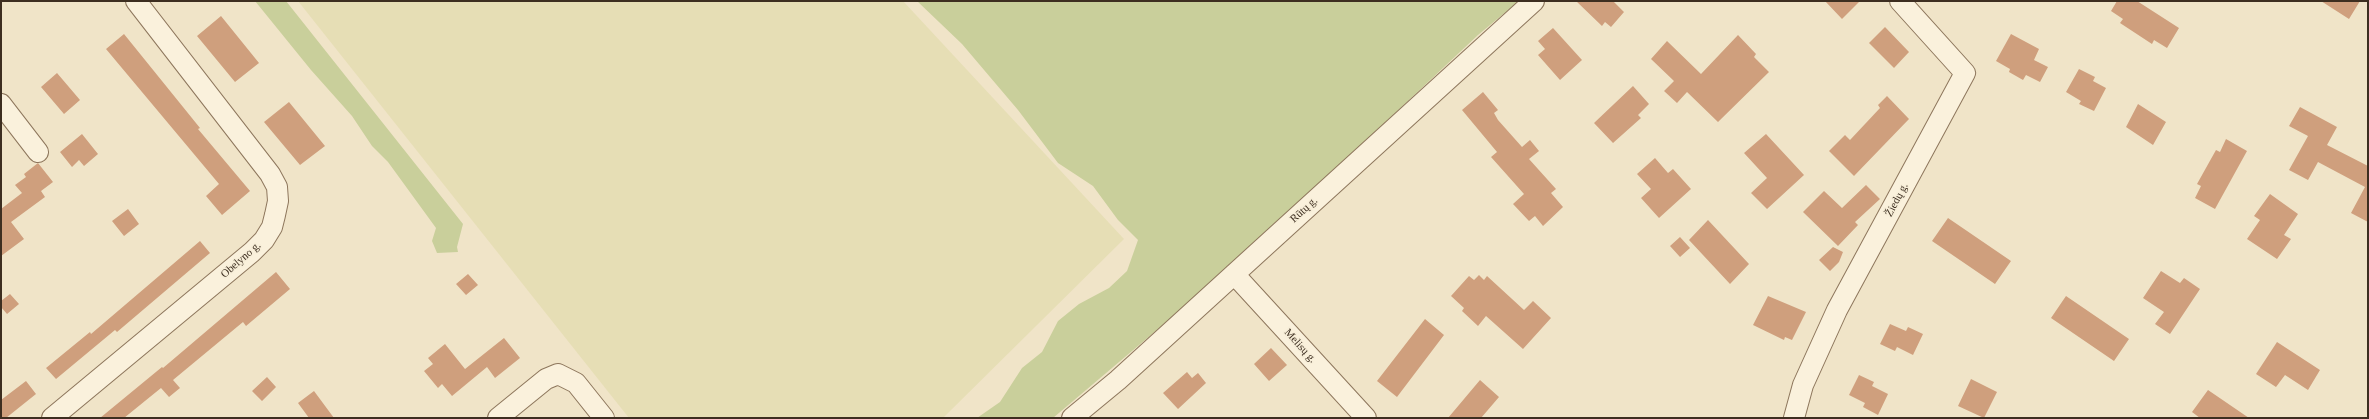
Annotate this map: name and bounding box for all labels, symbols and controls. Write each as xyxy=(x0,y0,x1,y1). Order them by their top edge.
street label: Žiedų g. xyxy=(1883,181,1911,219)
street label: Rūtų g. xyxy=(1288,194,1320,226)
street label: Obelyno g. xyxy=(218,239,264,281)
street label: Melisų g. xyxy=(1281,326,1319,366)

